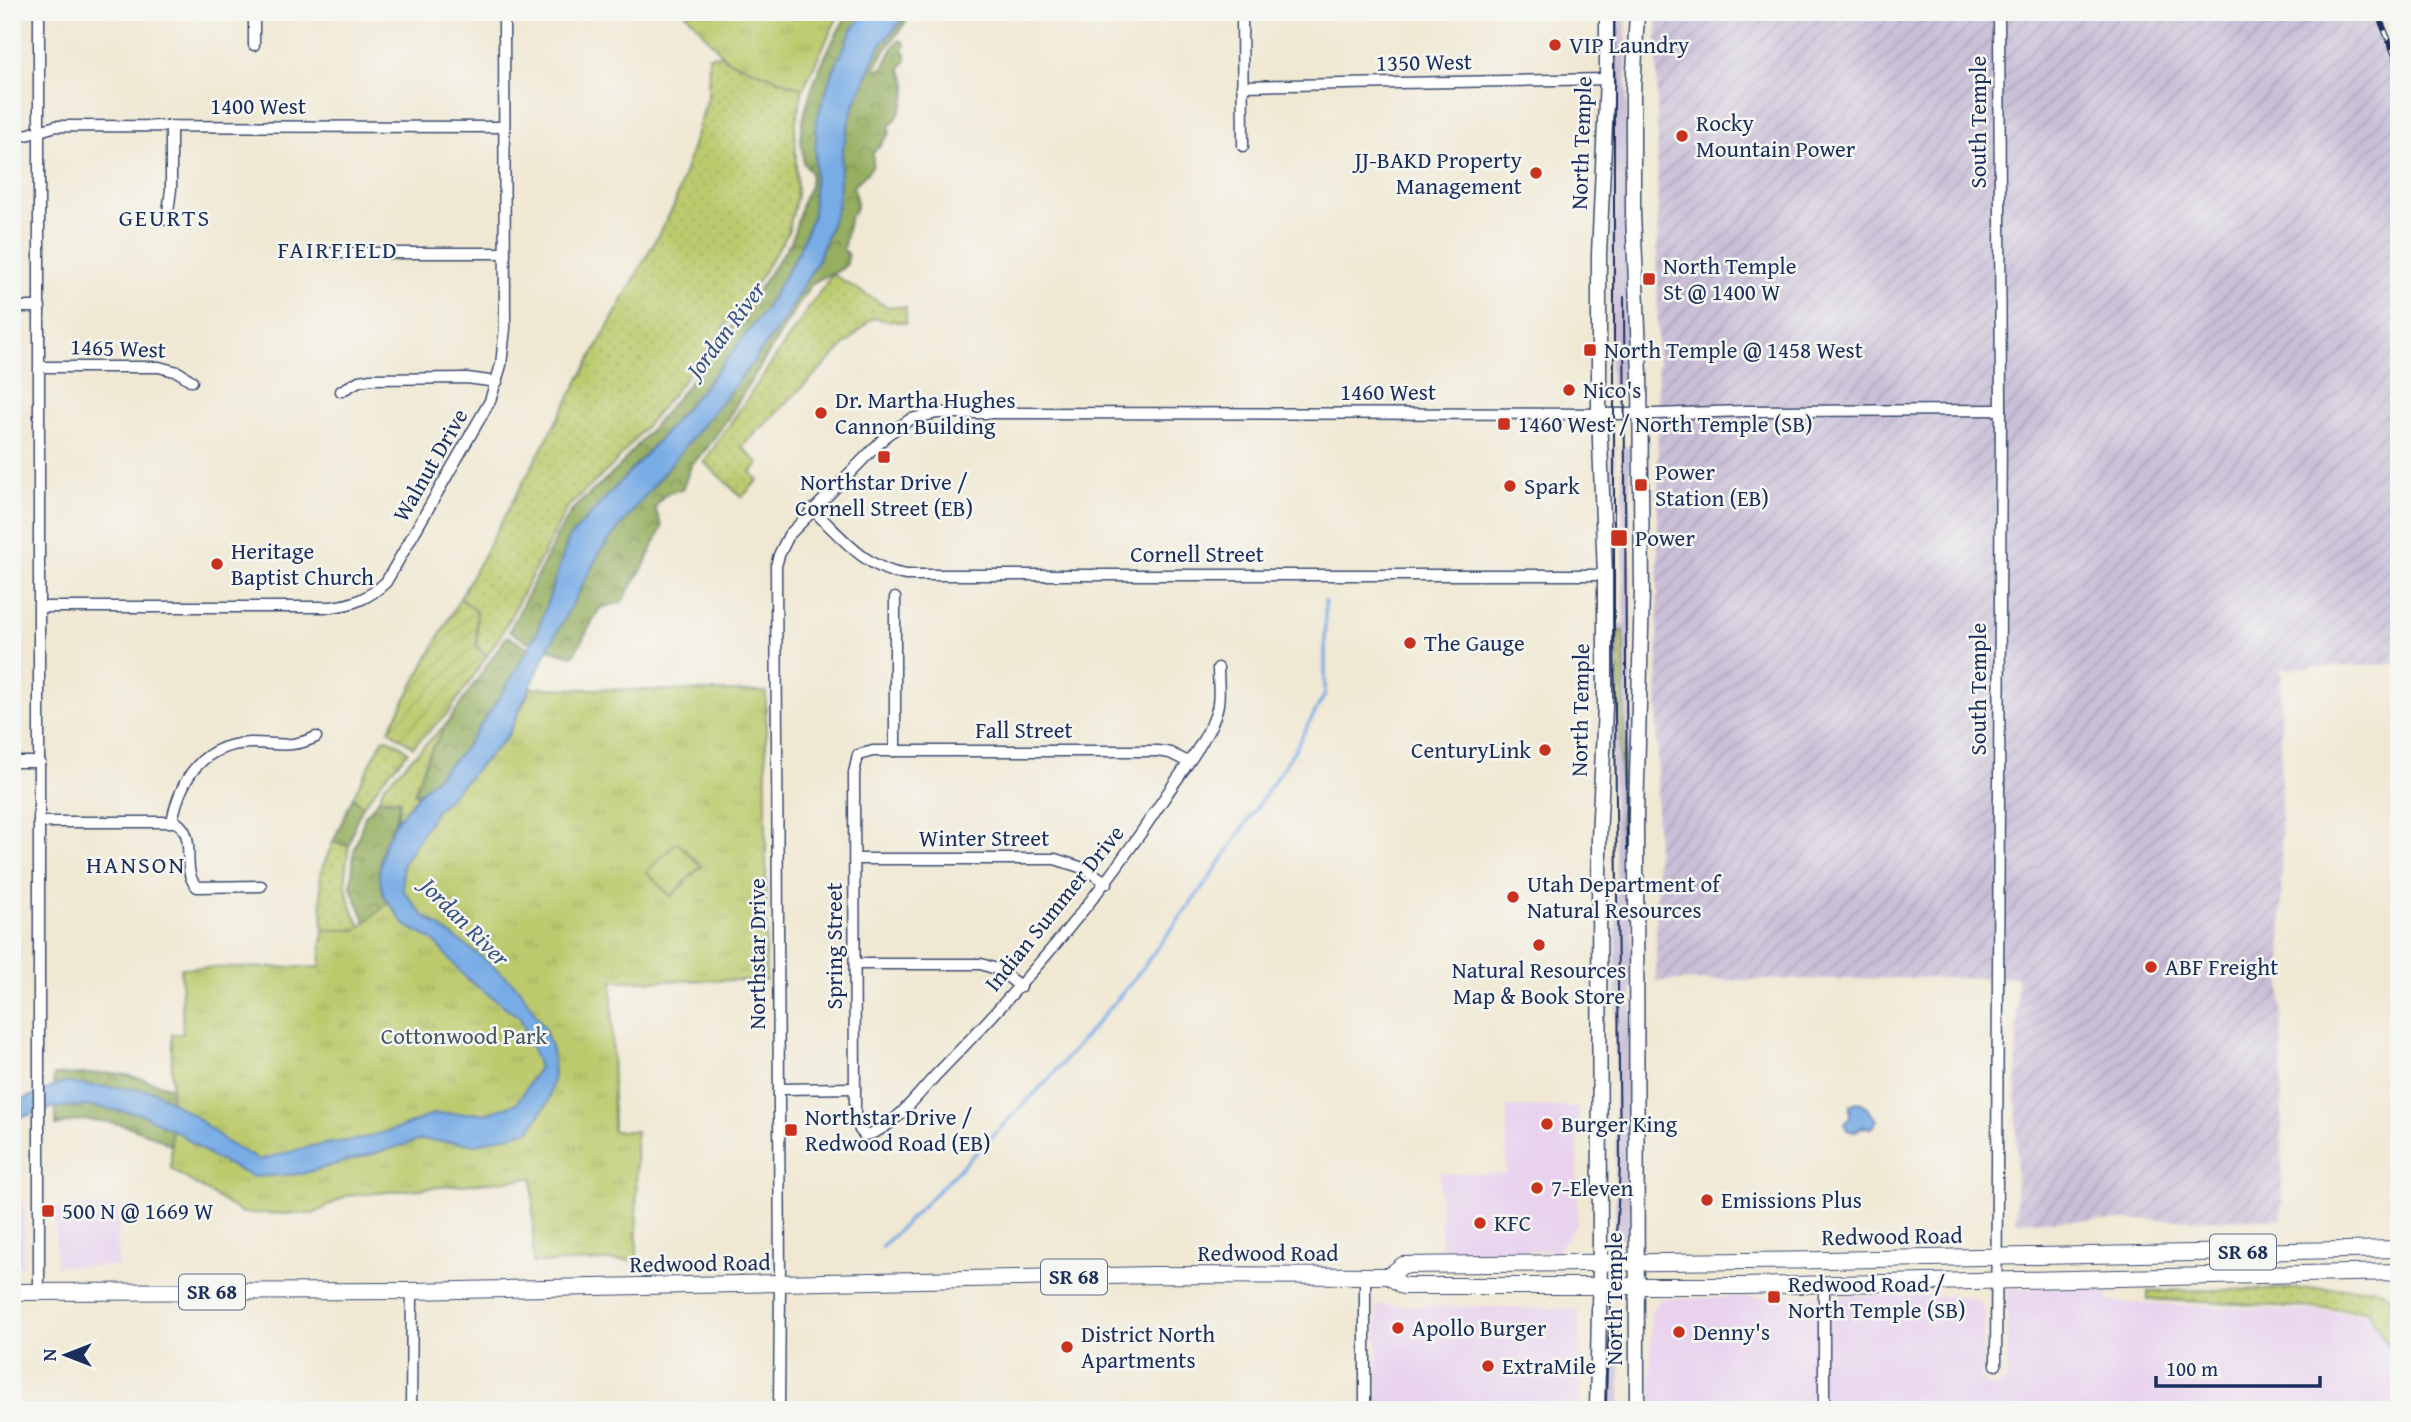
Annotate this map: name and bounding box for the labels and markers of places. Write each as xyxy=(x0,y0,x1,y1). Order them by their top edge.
place label: VIP Laundry xyxy=(1569,28,1690,61)
marker: VIP Laundry xyxy=(1547,37,1563,53)
place label: Rocky Mountain Power xyxy=(1696,106,1856,165)
marker: Rocky Mountain Power xyxy=(1674,128,1690,144)
place label: JJ-BAKD Property Management xyxy=(1351,143,1523,202)
marker: JJ-BAKD Property Management xyxy=(1528,165,1544,181)
place label: North Temple St @ 1400 W xyxy=(1663,249,1797,308)
marker: North Temple St @ 1400 W xyxy=(1641,271,1657,287)
place label: North Temple @ 1458 West xyxy=(1604,333,1863,366)
marker: North Temple @ 1458 West xyxy=(1582,342,1598,358)
place label: Nico's xyxy=(1583,373,1641,406)
marker: Nico's xyxy=(1561,382,1577,398)
place label: Dr. Martha Hughes Cannon Building xyxy=(835,383,1016,442)
marker: Dr. Martha Hughes Cannon Building xyxy=(813,405,829,421)
place label: 1460 West / North Temple (SB) xyxy=(1518,407,1813,440)
marker: 1460 West / North Temple (SB) xyxy=(1496,416,1512,432)
marker: Northstar Drive / Cornell Street (EB) xyxy=(876,449,892,465)
place label: Power Station (EB) xyxy=(1655,455,1769,514)
place label: Northstar Drive / Cornell Street (EB) xyxy=(795,465,973,524)
place label: Spark xyxy=(1524,469,1580,502)
marker: Power Station (EB) xyxy=(1633,477,1649,493)
marker: Spark xyxy=(1502,478,1518,494)
place label: Power xyxy=(1635,521,1695,554)
marker: Power xyxy=(1609,528,1629,548)
place label: Heritage Baptist Church xyxy=(231,534,374,593)
marker: Heritage Baptist Church xyxy=(209,556,225,572)
place label: The Gauge xyxy=(1424,626,1525,659)
marker: The Gauge xyxy=(1402,635,1418,651)
place label: CenturyLink xyxy=(1411,733,1531,766)
marker: CenturyLink xyxy=(1537,742,1553,758)
place label: Utah Department of Natural Resources xyxy=(1527,867,1722,926)
marker: Utah Department of Natural Resources xyxy=(1505,889,1521,905)
marker: Natural Resources Map & Book Store xyxy=(1531,937,1547,953)
place label: ABF Freight xyxy=(2165,950,2278,983)
place label: Natural Resources Map & Book Store xyxy=(1452,953,1626,1012)
marker: ABF Freight xyxy=(2143,959,2159,975)
place label: Northstar Drive / Redwood Road (EB) xyxy=(805,1100,991,1159)
place label: Burger King xyxy=(1561,1107,1678,1140)
marker: Burger King xyxy=(1539,1116,1555,1132)
marker: Northstar Drive / Redwood Road (EB) xyxy=(783,1122,799,1138)
place label: 7-Eleven xyxy=(1551,1171,1634,1204)
marker: 7-Eleven xyxy=(1529,1180,1545,1196)
place label: Emissions Plus xyxy=(1721,1183,1862,1216)
marker: Emissions Plus xyxy=(1699,1192,1715,1208)
place label: 500 N @ 1669 W xyxy=(62,1194,214,1227)
marker: 500 N @ 1669 W xyxy=(40,1203,56,1219)
place label: KFC xyxy=(1494,1206,1531,1239)
marker: KFC xyxy=(1472,1215,1488,1231)
place label: Redwood Road / North Temple (SB) xyxy=(1788,1267,1966,1326)
marker: Redwood Road / North Temple (SB) xyxy=(1766,1289,1782,1305)
place label: Apollo Burger xyxy=(1412,1311,1547,1344)
place label: Denny's xyxy=(1693,1315,1770,1348)
place label: District North Apartments xyxy=(1081,1317,1215,1376)
marker: Apollo Burger xyxy=(1390,1320,1406,1336)
marker: Denny's xyxy=(1671,1324,1687,1340)
marker: District North Apartments xyxy=(1059,1339,1075,1355)
place label: ExtraMile xyxy=(1502,1349,1596,1382)
marker: ExtraMile xyxy=(1480,1358,1496,1374)

